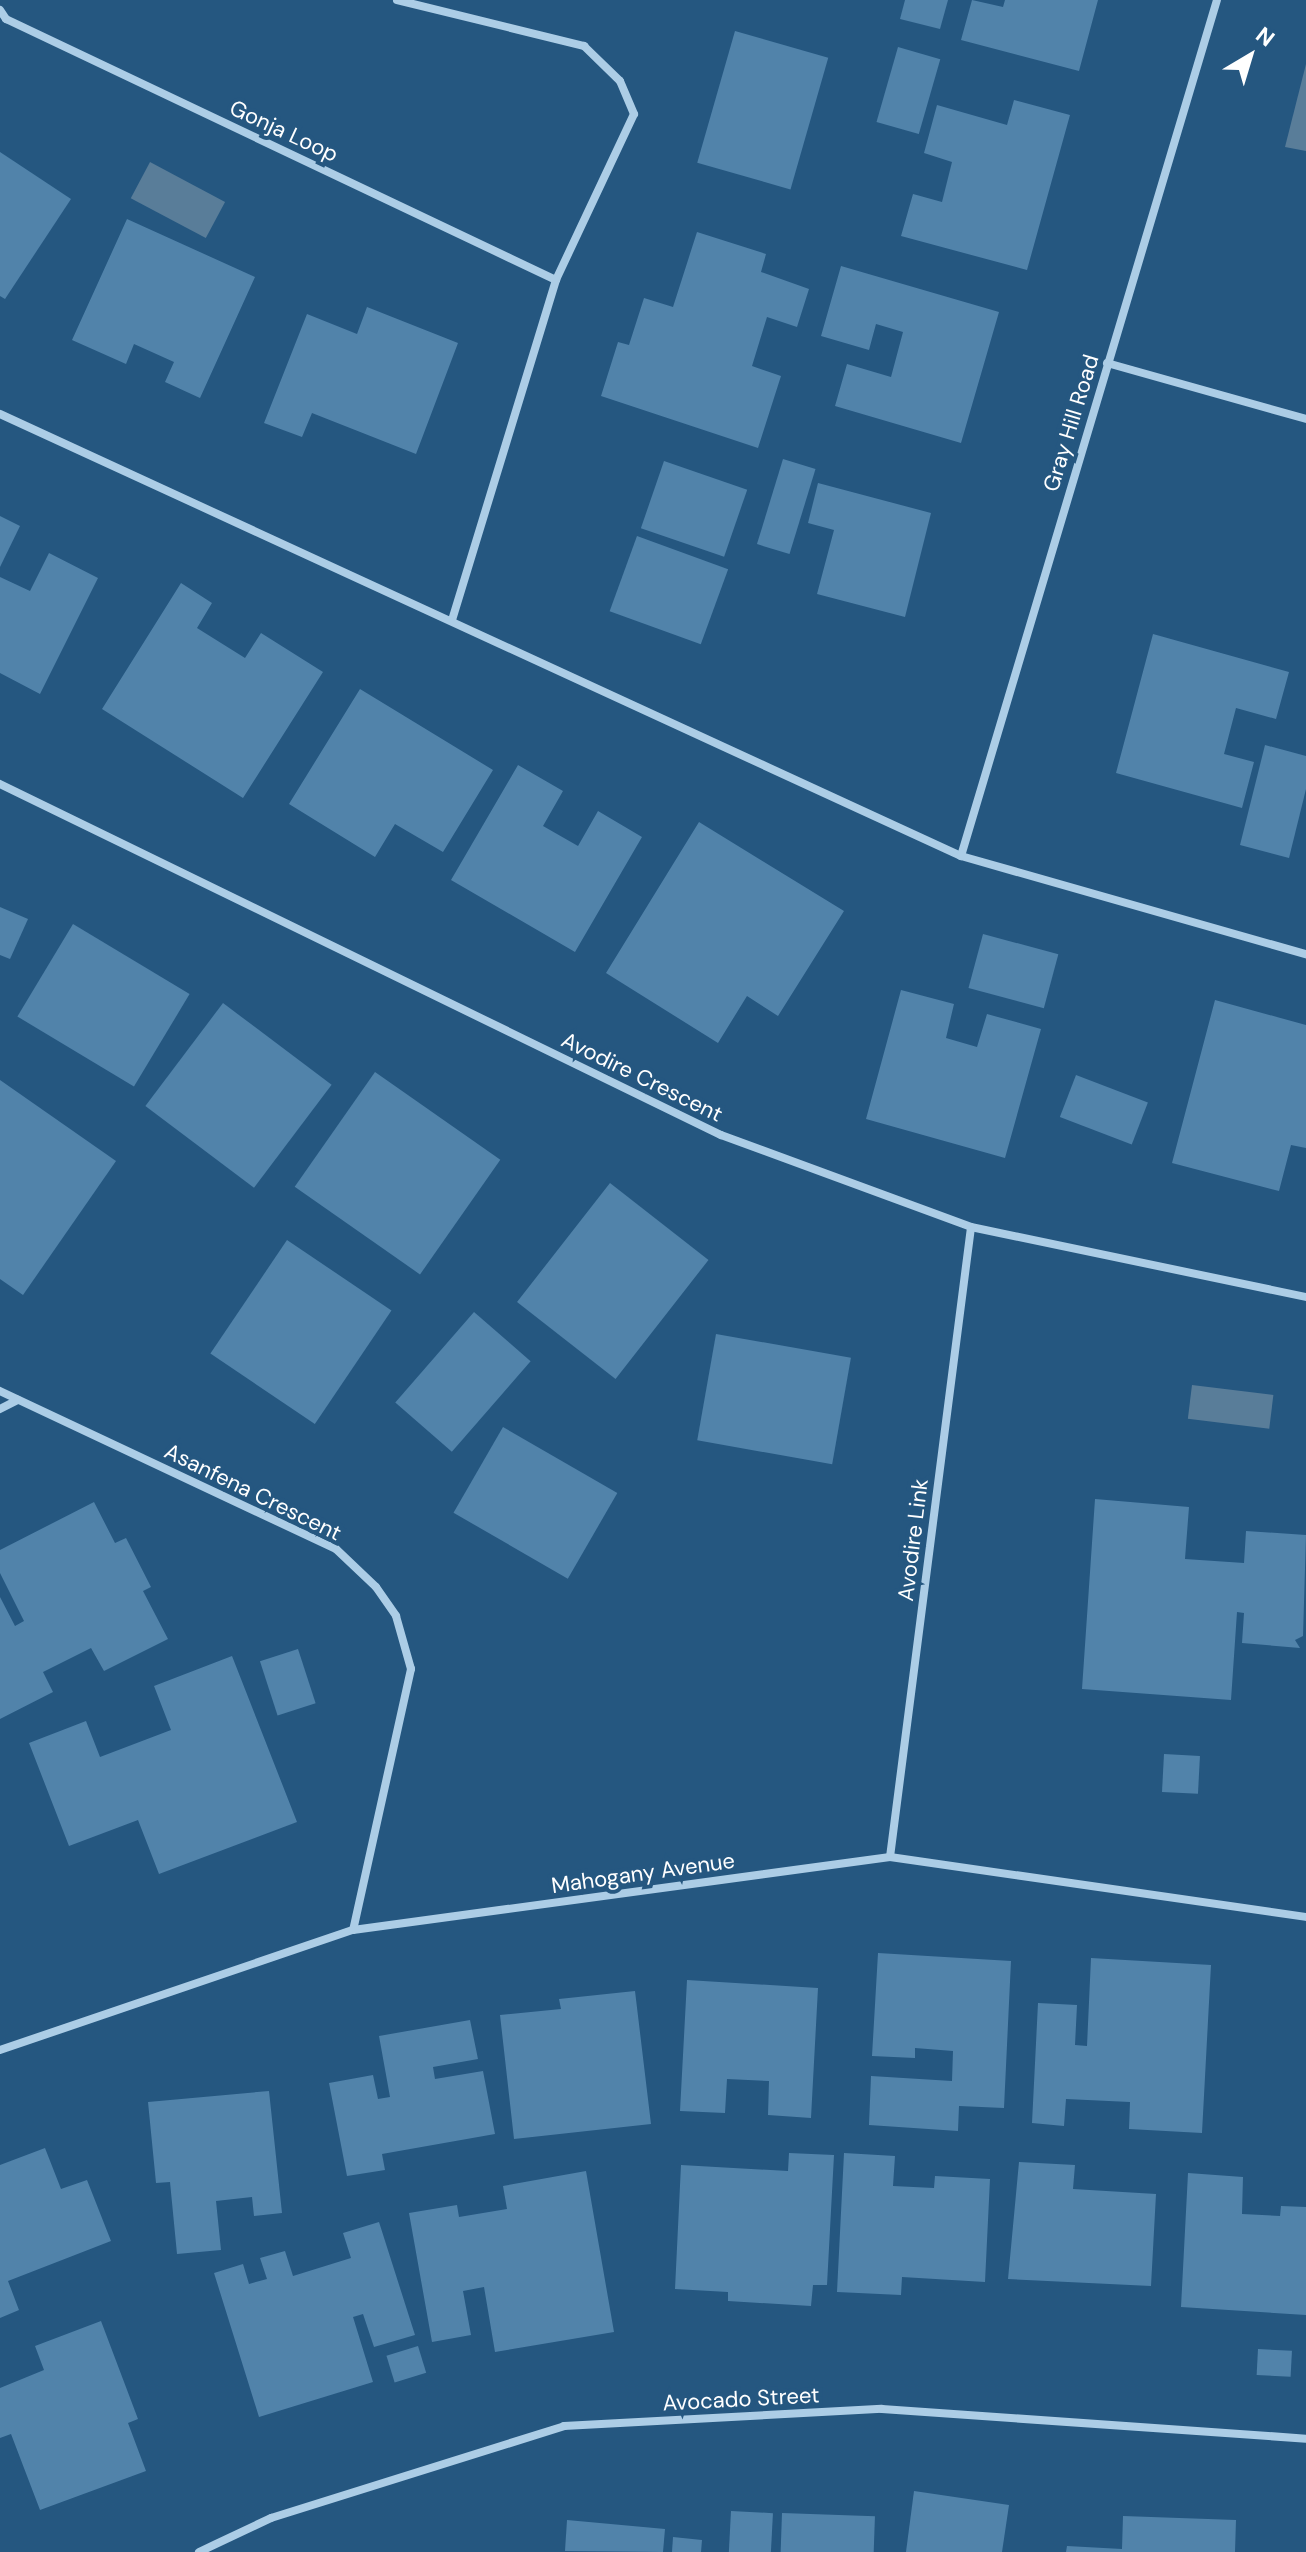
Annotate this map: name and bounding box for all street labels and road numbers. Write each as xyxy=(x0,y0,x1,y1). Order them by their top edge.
street label: Gonja Loop xyxy=(226,94,342,168)
street label: Gray Hill Road xyxy=(1038,351,1104,495)
street label: Avodire Crescent xyxy=(557,1027,727,1127)
street label: Asanfena Crescent xyxy=(160,1438,346,1546)
street label: Avodire Link xyxy=(892,1477,934,1603)
street label: Mahogany Avenue xyxy=(550,1847,736,1899)
street label: Avocado Street xyxy=(662,2382,820,2416)

